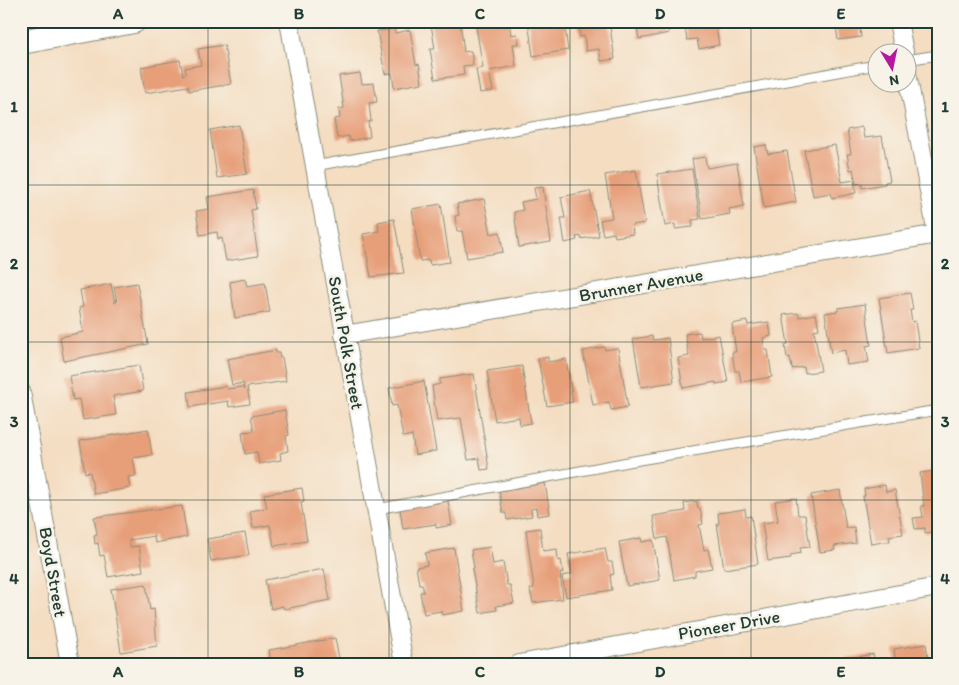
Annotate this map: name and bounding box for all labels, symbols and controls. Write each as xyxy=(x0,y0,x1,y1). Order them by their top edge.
text: A xyxy=(112,4,124,23)
text: B xyxy=(294,4,305,23)
text: C xyxy=(475,4,486,23)
text: D xyxy=(655,4,666,23)
text: E xyxy=(837,4,846,23)
north arrow xyxy=(866,42,916,92)
text: N xyxy=(888,71,900,90)
text: 1 xyxy=(10,97,18,116)
text: 1 xyxy=(941,97,949,116)
text: 2 xyxy=(10,254,19,273)
text: 2 xyxy=(941,254,950,273)
street label: Brunner Avenue xyxy=(577,263,705,307)
street label: South Polk Street xyxy=(323,275,369,412)
text: 3 xyxy=(10,412,19,431)
text: 3 xyxy=(941,412,950,431)
street label: Boyd Street xyxy=(34,525,72,619)
text: 4 xyxy=(9,569,19,588)
text: 4 xyxy=(940,569,950,588)
street label: Pioneer Drive xyxy=(676,605,782,645)
text: A xyxy=(112,662,124,681)
text: B xyxy=(294,662,305,681)
text: C xyxy=(475,662,486,681)
text: D xyxy=(655,662,666,681)
text: E xyxy=(837,662,846,681)

